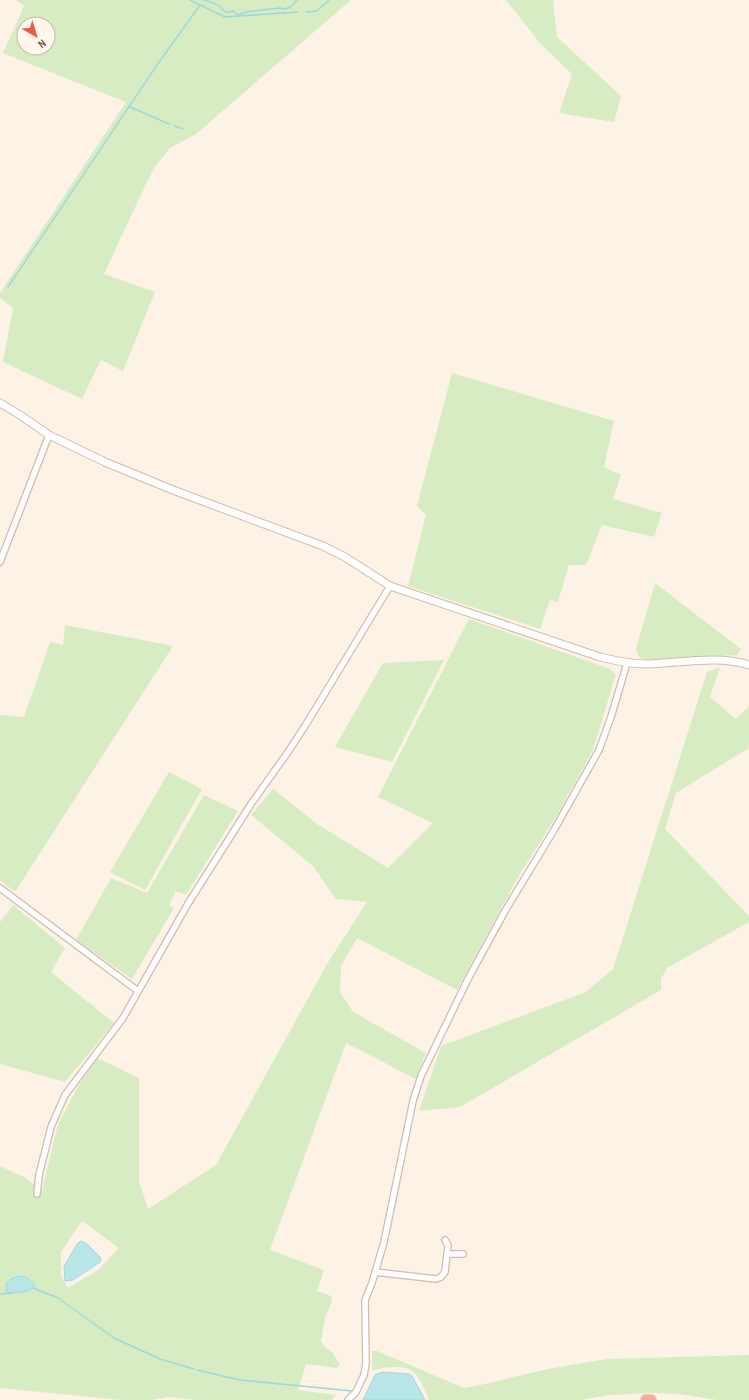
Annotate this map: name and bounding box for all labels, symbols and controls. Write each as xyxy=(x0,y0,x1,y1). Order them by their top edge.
north arrow xyxy=(16,16,56,56)
text: N xyxy=(35,36,49,51)

